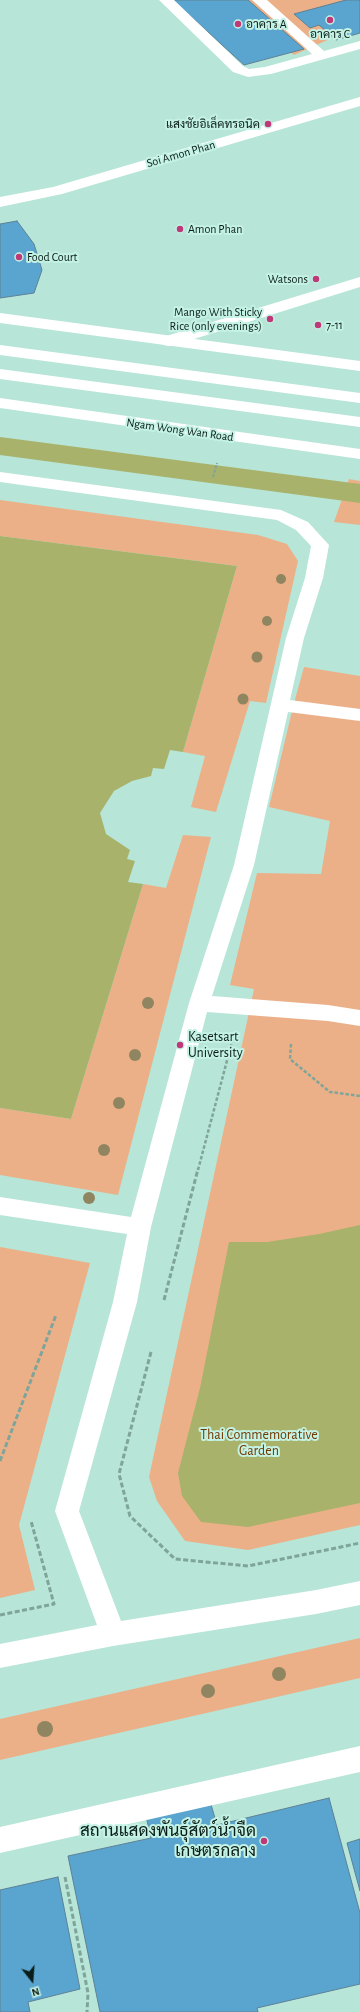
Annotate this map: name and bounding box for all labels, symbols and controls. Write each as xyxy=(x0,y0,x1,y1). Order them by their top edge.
marker: อาคาร C xyxy=(325,15,335,25)
place label: อาคาร A xyxy=(246,17,287,31)
marker: อาคาร A xyxy=(233,19,243,29)
place label: อาคาร C xyxy=(310,27,350,41)
place label: แสงชัยอิเล็คทรอนิค xyxy=(166,117,260,131)
marker: แสงชัยอิเล็คทรอนิค xyxy=(263,119,273,129)
street label: Soi Amon Phan xyxy=(145,137,217,171)
place label: Amon Phan xyxy=(188,222,242,236)
marker: Amon Phan xyxy=(175,224,185,234)
place label: Food Court xyxy=(27,250,77,264)
marker: Food Court xyxy=(14,252,24,262)
place label: Watsons xyxy=(268,272,308,286)
marker: Watsons xyxy=(311,274,321,284)
place label: Mango With Sticky Rice (only evenings) xyxy=(170,305,262,333)
marker: Mango With Sticky Rice (only evenings) xyxy=(265,314,275,324)
place label: 7-11 xyxy=(326,318,343,332)
marker: 7-11 xyxy=(313,320,323,330)
street label: Ngam Wong Wan Road xyxy=(125,415,235,445)
place label: Kasetsart University xyxy=(188,1029,243,1062)
marker: Kasetsart University xyxy=(175,1040,185,1050)
park label: Thai Commemorative Garden xyxy=(200,1427,318,1460)
place label: สถานแสดงพันธุ์สัตว์น้ำจืด เกษตรกลาง xyxy=(80,1821,256,1861)
marker: สถานแสดงพันธุ์สัตว์น้ำจืด เกษตรกลาง xyxy=(259,1836,269,1846)
north arrow xyxy=(12,1960,52,2000)
text: N xyxy=(30,1986,41,1998)

